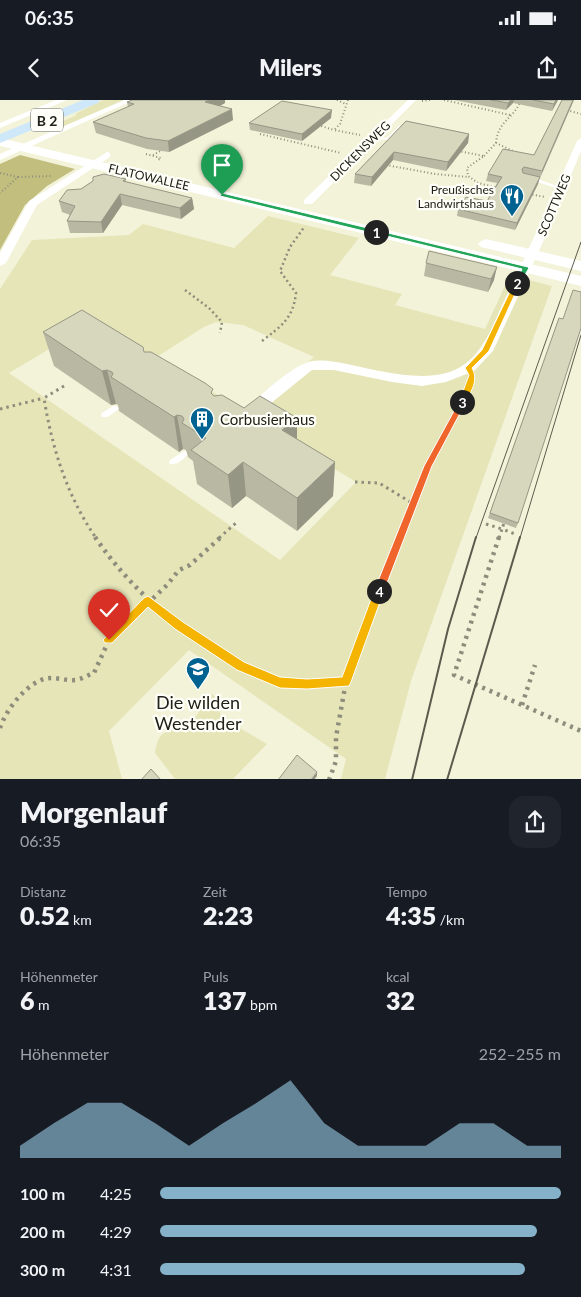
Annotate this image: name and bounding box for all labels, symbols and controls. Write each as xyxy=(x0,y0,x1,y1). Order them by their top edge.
text: 06:35 xyxy=(25,6,74,29)
icon: back xyxy=(20,54,48,82)
text: Milers xyxy=(259,54,322,81)
icon: share xyxy=(533,54,561,82)
road number: B 2 xyxy=(31,108,63,132)
street label: DICKENSWEG xyxy=(327,118,393,184)
pin xyxy=(201,144,243,195)
icon: arrive xyxy=(208,151,236,179)
street label: FLATOWALLEE xyxy=(107,160,191,194)
street label: SCOTTWEG xyxy=(534,172,574,238)
place label: Preußisches Landwirtshaus xyxy=(418,182,494,211)
restaurant icon: Preußisches Landwirtshaus xyxy=(499,183,525,217)
pin: 1 xyxy=(364,220,388,244)
text: 1 xyxy=(372,224,381,241)
pin: 2 xyxy=(504,270,530,296)
text: 2 xyxy=(513,275,522,292)
pin: 3 xyxy=(450,390,474,414)
text: 3 xyxy=(458,394,467,411)
building icon: Corbusierhaus xyxy=(189,406,215,440)
place label: Corbusierhaus xyxy=(220,410,315,428)
pin: 4 xyxy=(366,578,392,604)
text: 4 xyxy=(375,583,384,600)
pin xyxy=(88,589,130,640)
icon: check xyxy=(95,596,123,624)
school or university icon: Die wilden Westender xyxy=(185,656,211,690)
place label: Die wilden Westender xyxy=(154,691,242,734)
text: Morgenlauf xyxy=(20,795,167,829)
button: share xyxy=(509,796,561,848)
text: 06:35 xyxy=(20,831,61,850)
text: Distanz xyxy=(20,883,66,900)
text: Zeit xyxy=(203,883,227,900)
text: Tempo xyxy=(386,883,427,900)
text: 0.52 xyxy=(20,900,69,930)
text: 2:23 xyxy=(203,900,253,930)
text: 4:35 xyxy=(386,900,436,930)
text: km xyxy=(69,911,92,928)
text: /km xyxy=(436,911,465,928)
text: Höhenmeter xyxy=(20,968,98,985)
text: Puls xyxy=(203,968,229,985)
text: kcal xyxy=(386,968,410,985)
text: 6 xyxy=(20,985,35,1015)
text: 137 xyxy=(203,985,247,1015)
text: 32 xyxy=(386,985,415,1015)
text: m xyxy=(35,996,50,1013)
text: bpm xyxy=(247,996,277,1013)
text: Höhenmeter xyxy=(20,1044,109,1063)
text: 252–255 m xyxy=(479,1044,561,1063)
text: 100 m xyxy=(20,1184,65,1203)
text: 4:25 xyxy=(100,1184,132,1203)
text: 200 m xyxy=(20,1222,65,1241)
text: 4:29 xyxy=(100,1222,132,1241)
text: 300 m xyxy=(20,1260,65,1279)
text: 4:31 xyxy=(100,1260,132,1279)

